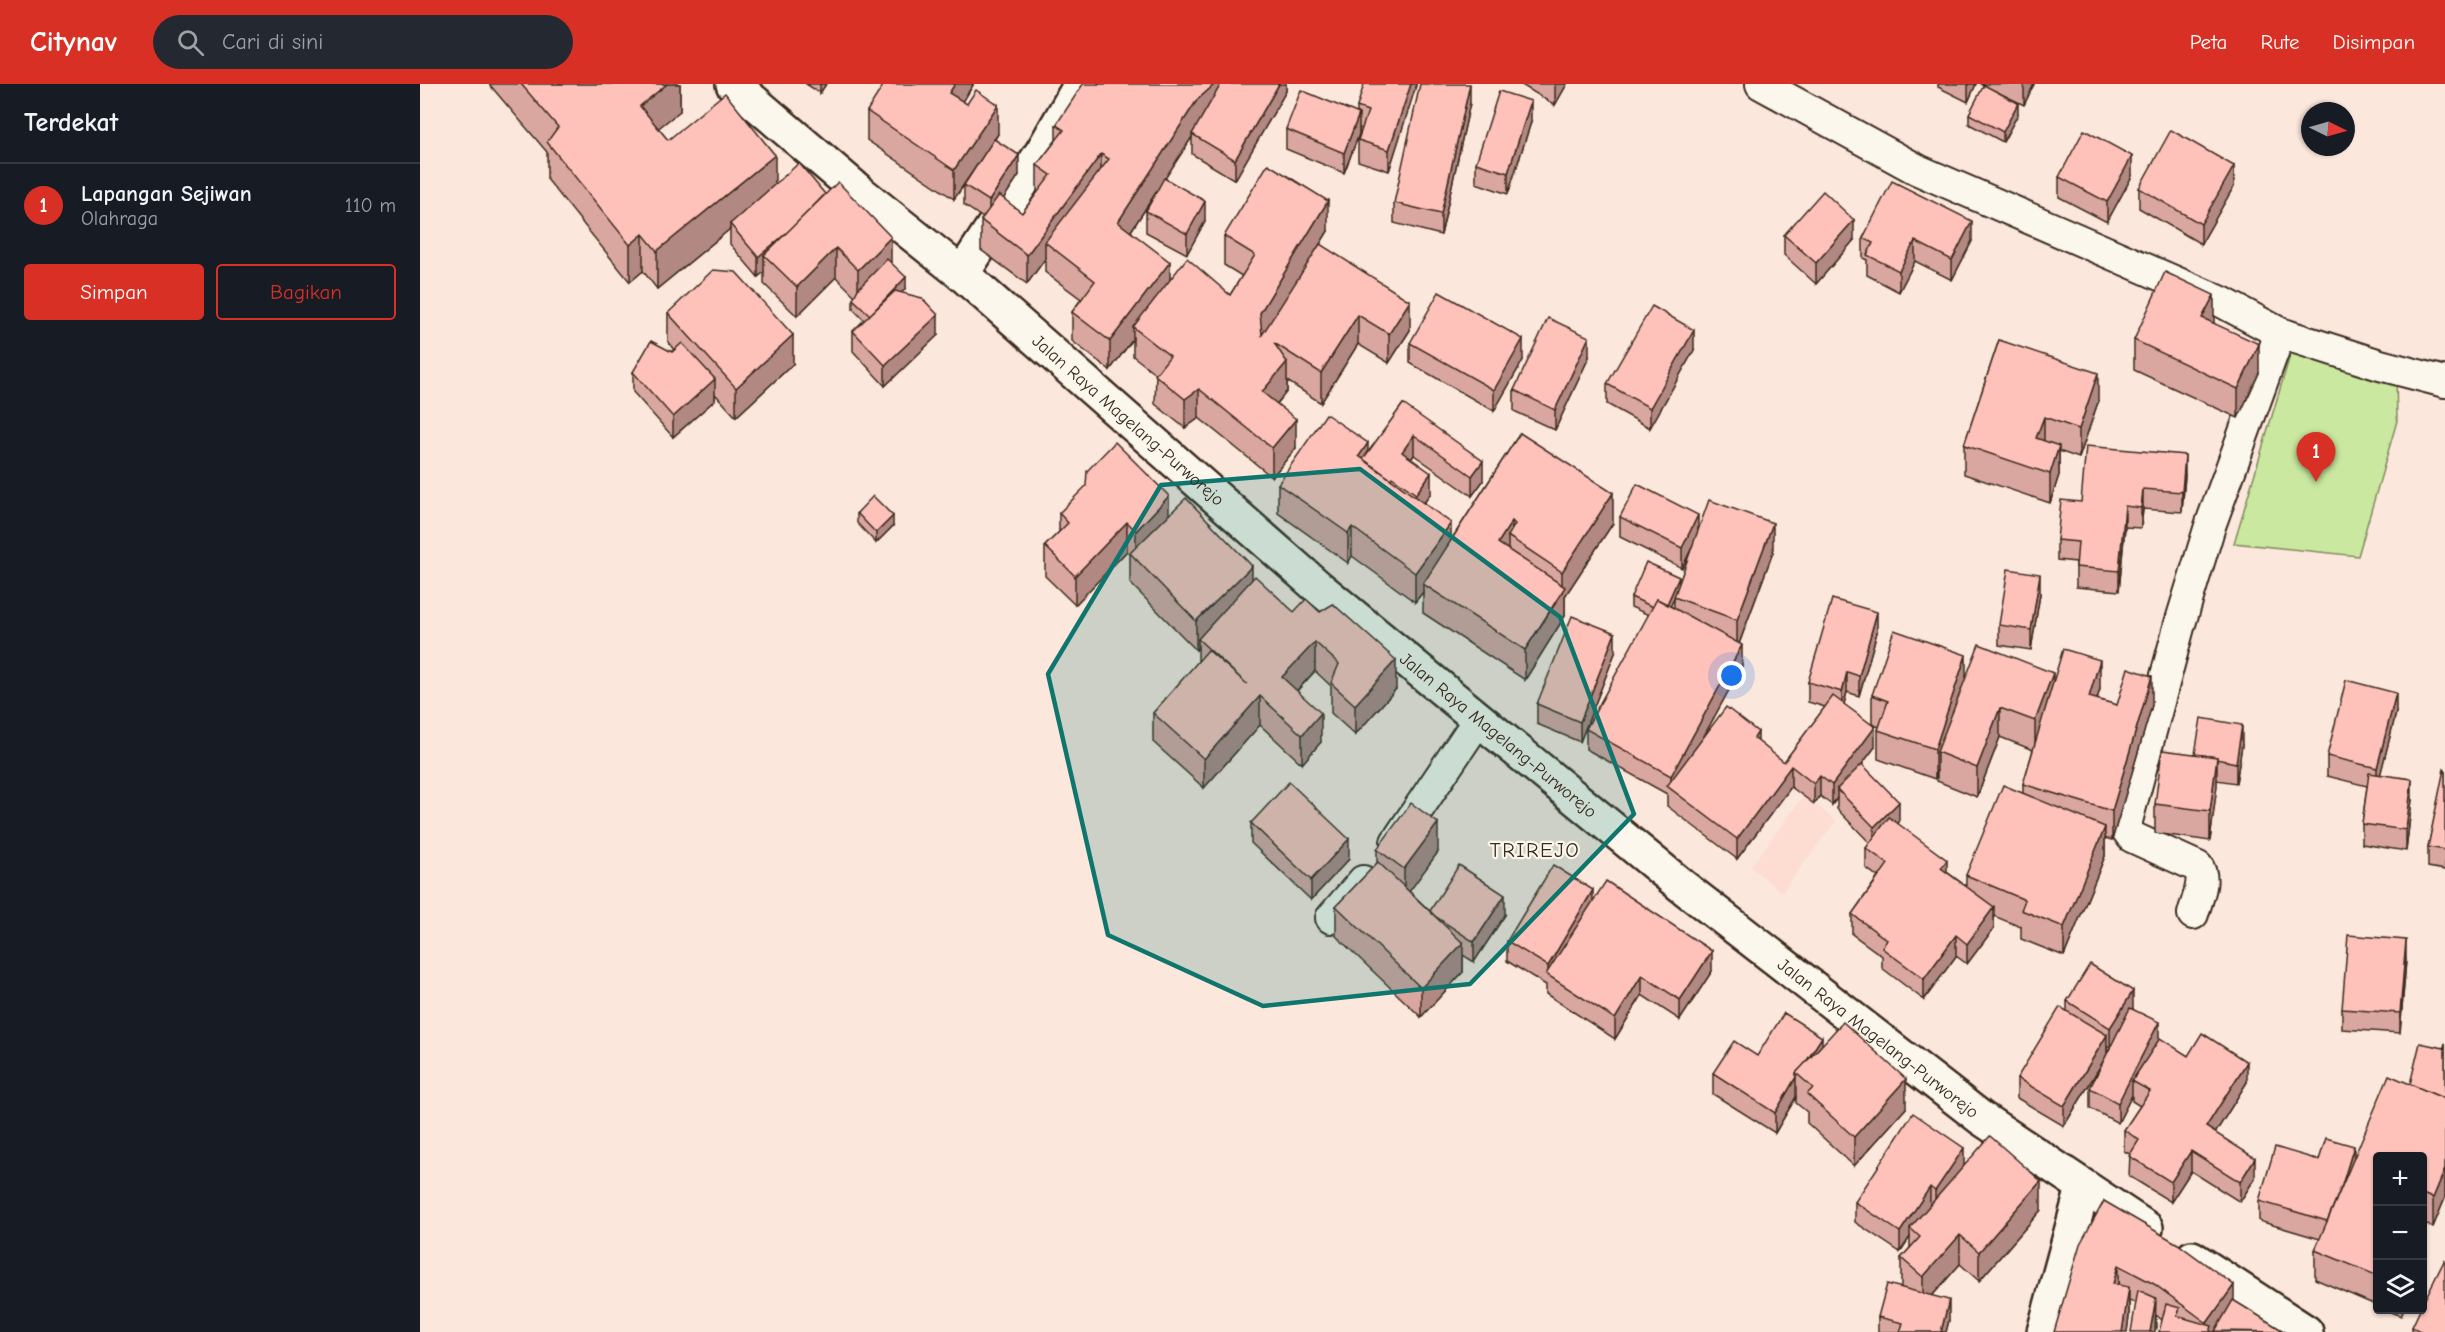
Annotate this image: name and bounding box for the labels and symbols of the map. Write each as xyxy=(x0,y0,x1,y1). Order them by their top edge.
north arrow xyxy=(2301,102,2355,156)
street label: Jalan Raya Magelang-Purworejo xyxy=(1028,331,1228,511)
pin: 1 xyxy=(2296,432,2336,482)
street label: Jalan Raya Magelang-Purworejo xyxy=(1395,648,1601,823)
your location xyxy=(1717,661,1746,690)
district label: TRIREJO xyxy=(1490,838,1580,862)
street label: Jalan Raya Magelang-Purworejo xyxy=(1773,954,1983,1123)

